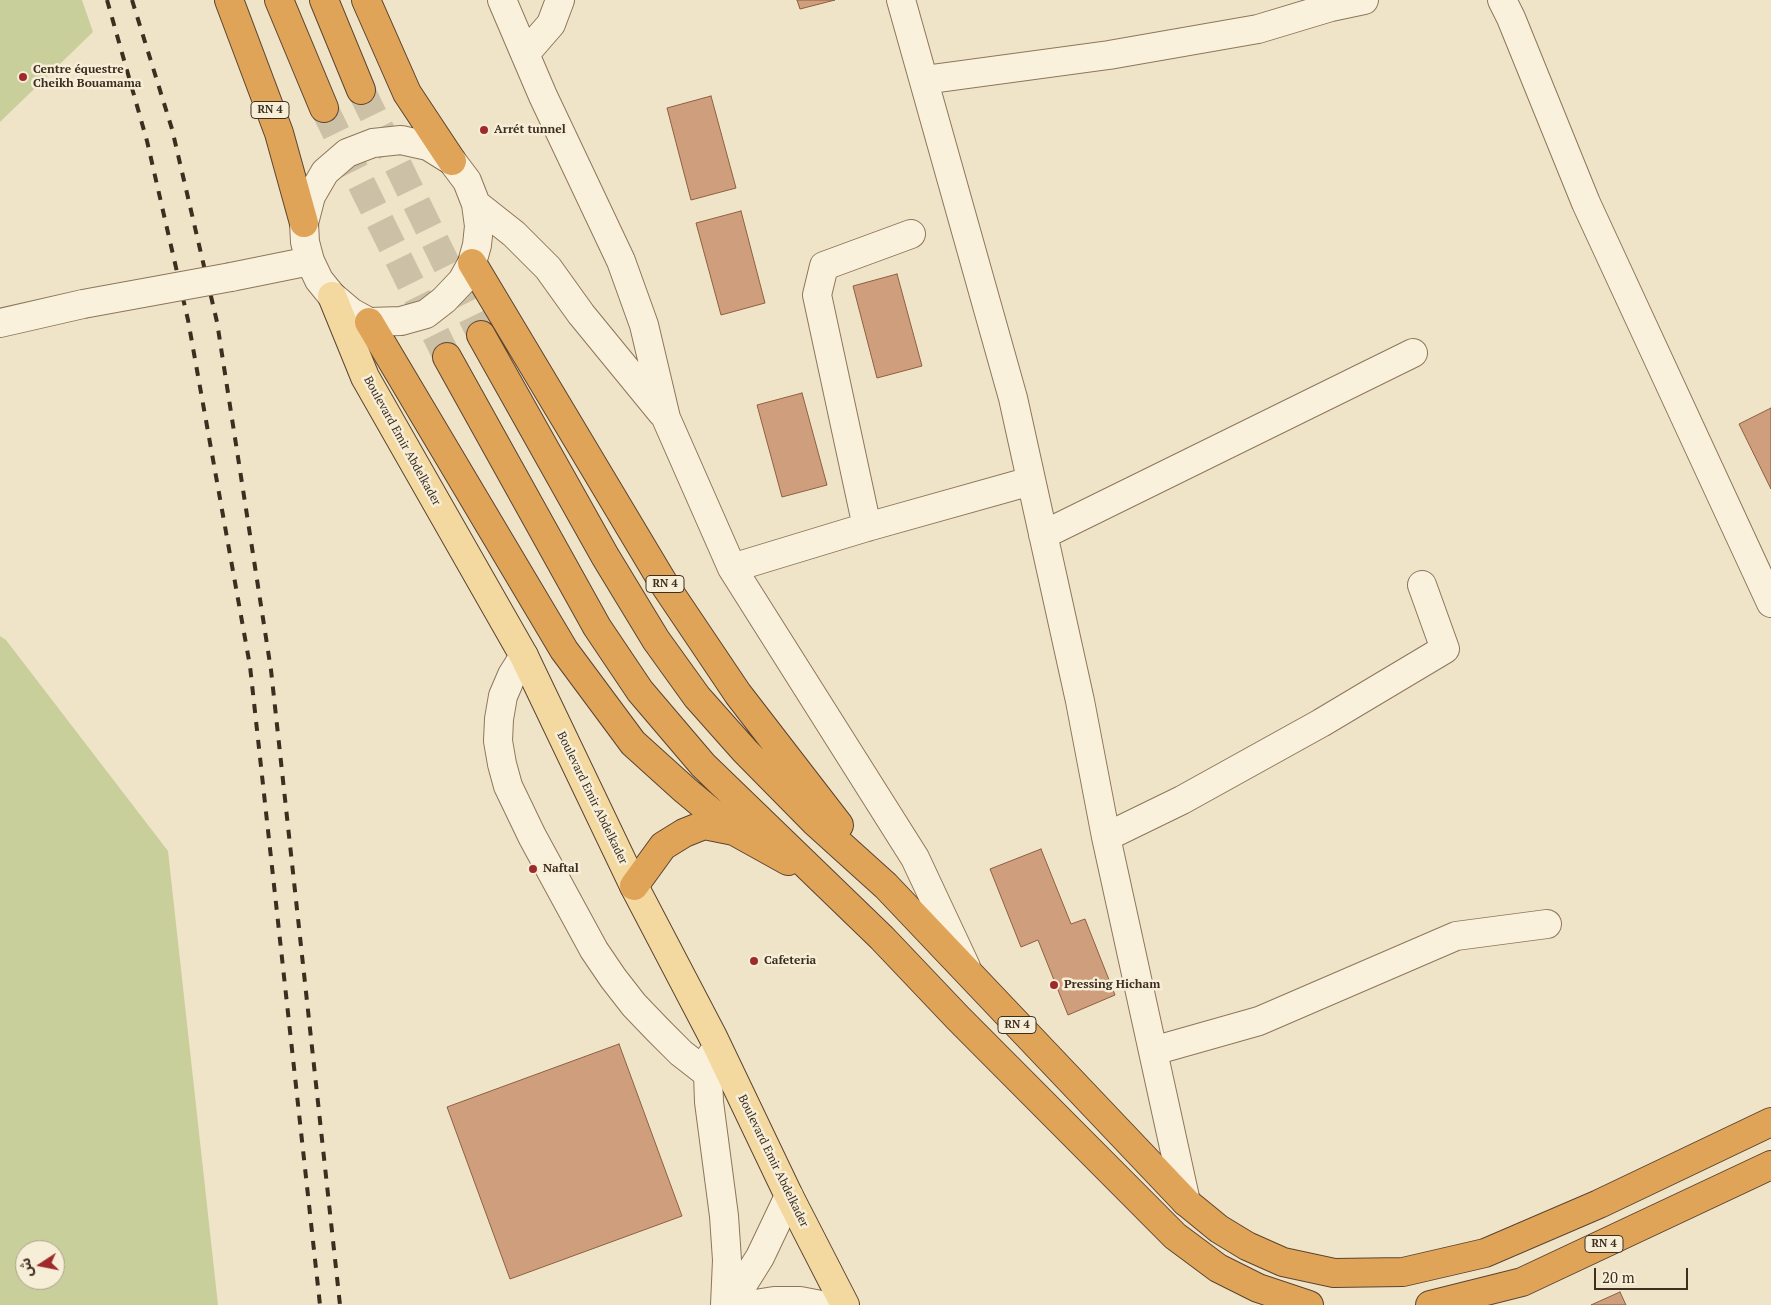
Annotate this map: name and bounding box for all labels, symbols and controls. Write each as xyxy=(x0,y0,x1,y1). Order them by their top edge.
place label: Centre équestre Cheikh Bouamama xyxy=(33,63,141,91)
marker: Centre équestre Cheikh Bouamama xyxy=(17,71,29,83)
road number: RN 4 xyxy=(251,102,289,118)
place label: Arrét tunnel xyxy=(494,123,566,137)
marker: Arrét tunnel xyxy=(478,124,490,136)
street label: Boulevard Emir Abdelkader xyxy=(360,374,444,508)
road number: RN 4 xyxy=(646,576,684,592)
street label: Boulevard Emir Abdelkader xyxy=(554,729,630,867)
place label: Naftal xyxy=(543,862,579,876)
marker: Naftal xyxy=(527,863,539,875)
place label: Cafeteria xyxy=(764,954,816,968)
marker: Cafeteria xyxy=(748,955,760,967)
place label: Pressing Hicham xyxy=(1064,978,1160,992)
marker: Pressing Hicham xyxy=(1048,979,1060,991)
road number: RN 4 xyxy=(998,1016,1036,1034)
street label: Boulevard Emir Abdelkader xyxy=(735,1092,811,1230)
road number: RN 4 xyxy=(1585,1236,1623,1252)
north arrow xyxy=(15,1240,65,1290)
text: ش xyxy=(15,1257,37,1279)
scale bar xyxy=(1596,1258,1690,1290)
text: 20 m xyxy=(1602,1267,1635,1287)

